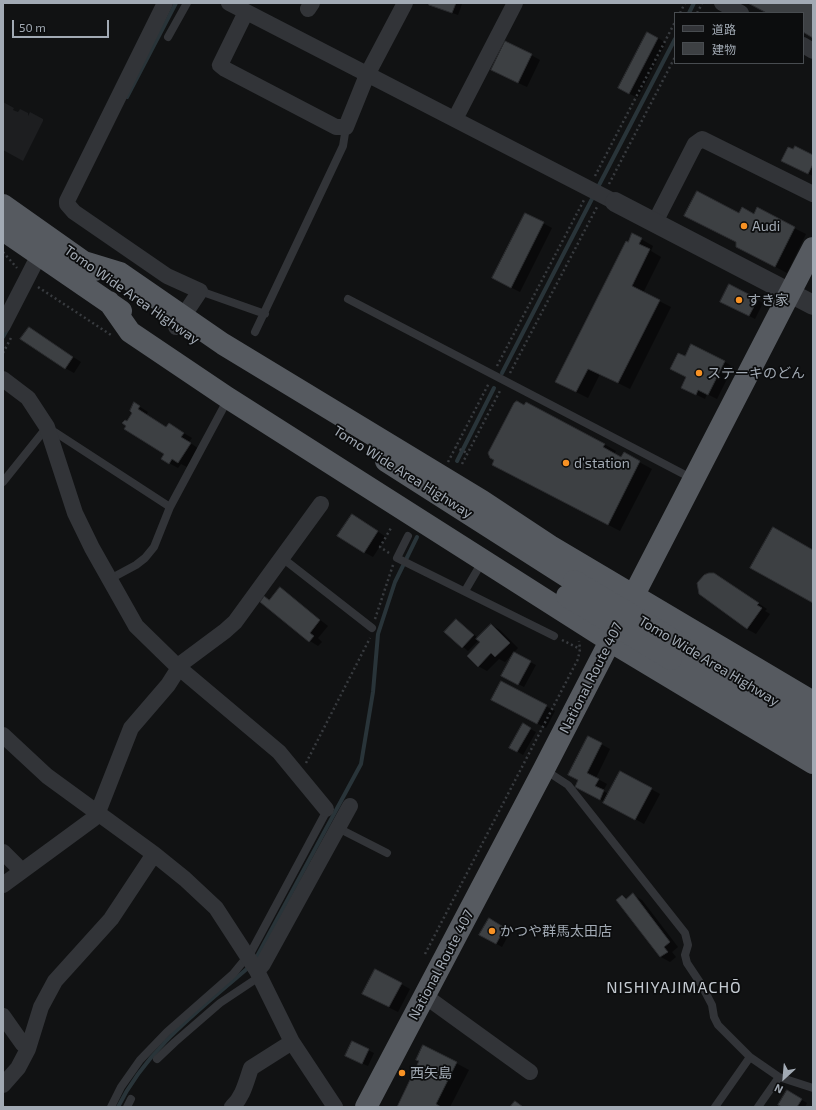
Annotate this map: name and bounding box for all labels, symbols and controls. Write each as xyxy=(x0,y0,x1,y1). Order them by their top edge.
scale bar xyxy=(14,12,111,38)
legend xyxy=(674,12,804,64)
text: 50 m xyxy=(19,20,46,34)
text: 道路 xyxy=(712,22,736,36)
text: 建物 xyxy=(712,42,736,56)
place label: Audi xyxy=(752,218,780,234)
marker: Audi xyxy=(739,221,749,231)
street label: Tomo Wide Area Highway xyxy=(61,242,203,348)
place label: すき家 xyxy=(747,292,789,308)
marker: すき家 xyxy=(734,295,744,305)
place label: ステーキのどん xyxy=(707,365,805,381)
marker: ステーキのどん xyxy=(694,368,704,378)
street label: Tomo Wide Area Highway xyxy=(330,422,476,522)
place label: d’station xyxy=(574,455,630,471)
marker: d’station xyxy=(561,458,571,468)
street label: Tomo Wide Area Highway xyxy=(636,612,782,710)
street label: National Route 407 xyxy=(556,620,626,736)
street label: National Route 407 xyxy=(405,907,477,1023)
place label: かつや群馬太田店 xyxy=(500,923,612,939)
marker: かつや群馬太田店 xyxy=(487,926,497,936)
district label: NISHIYAJIMACHŌ xyxy=(606,978,742,998)
north arrow xyxy=(764,1058,804,1098)
place label: 西矢島 xyxy=(410,1065,452,1081)
marker: 西矢島 xyxy=(397,1068,407,1078)
text: N xyxy=(772,1082,785,1097)

